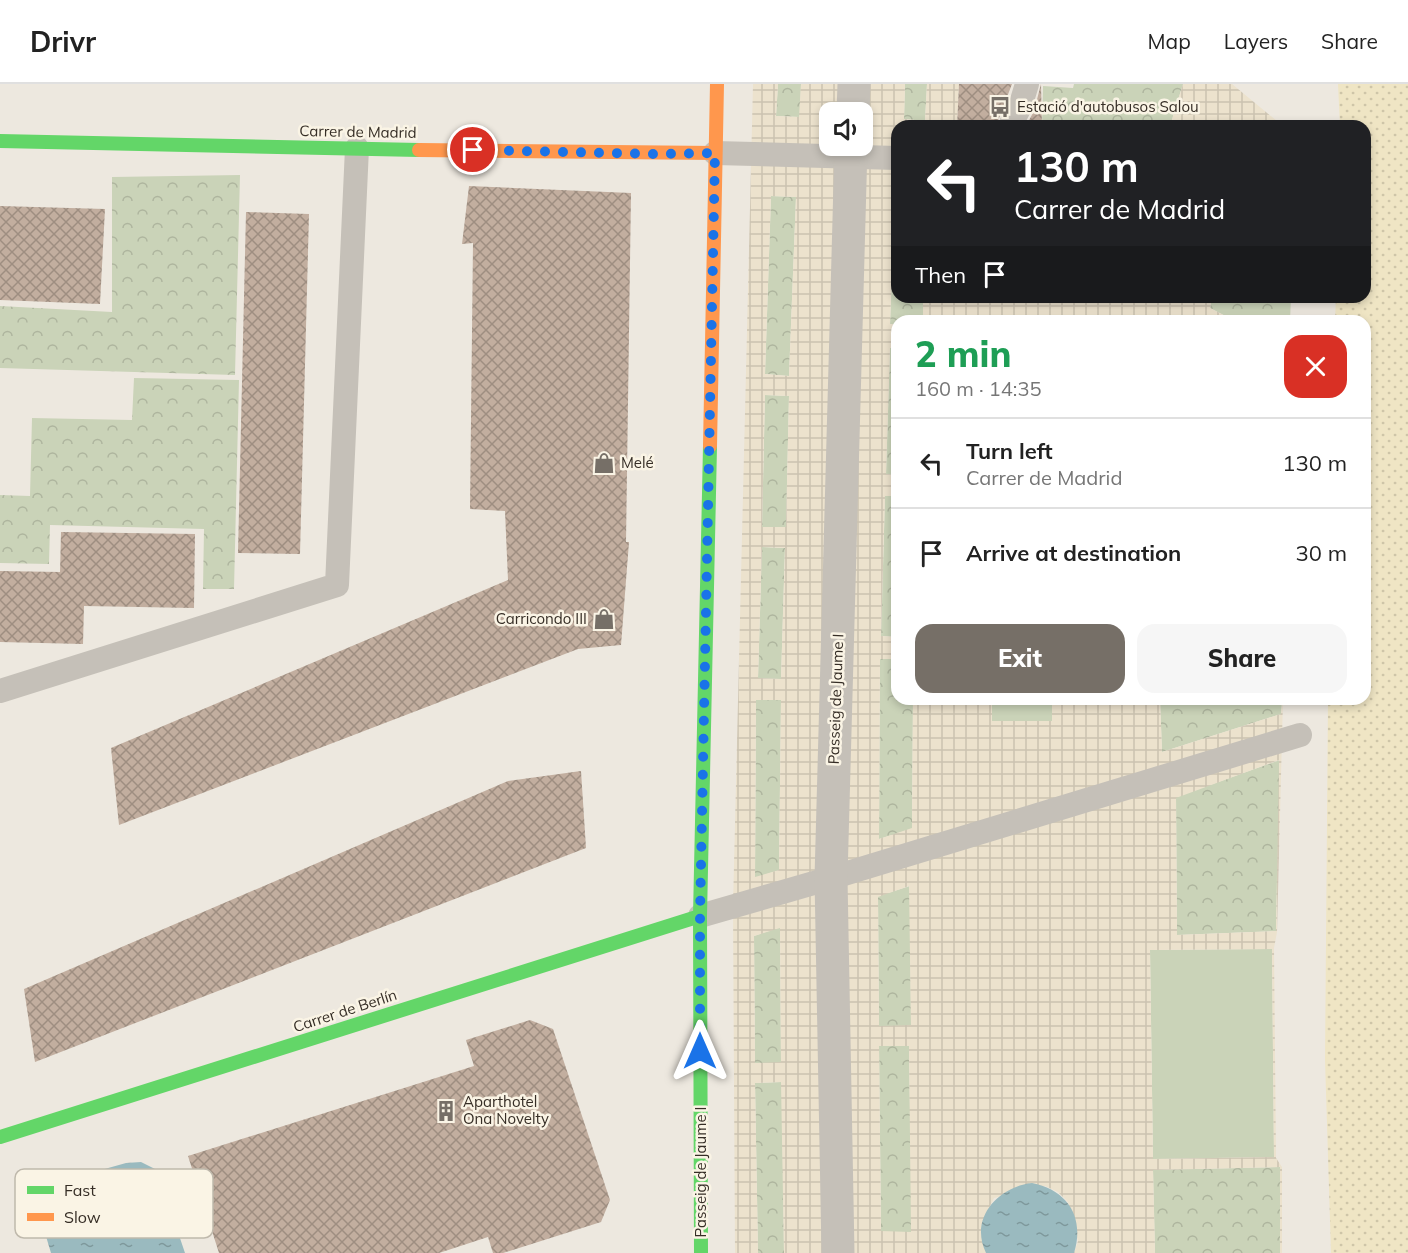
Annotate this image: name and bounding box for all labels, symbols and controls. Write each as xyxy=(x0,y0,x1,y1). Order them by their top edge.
text: Drivr xyxy=(30,24,96,59)
text: Map xyxy=(1148,28,1191,54)
text: Layers xyxy=(1224,28,1288,54)
text: Share xyxy=(1321,28,1378,54)
bus stop icon: Estació d'autobusos Salou xyxy=(988,95,1012,119)
place label: Estació d'autobusos Salou xyxy=(1017,97,1199,116)
map controls xyxy=(819,102,873,156)
button: sound xyxy=(819,102,873,156)
street label: Carrer de Madrid xyxy=(299,121,417,142)
pin xyxy=(447,124,498,175)
icon: arrive xyxy=(456,133,489,166)
text: 130 m xyxy=(1014,140,1139,193)
icon: left xyxy=(915,144,993,222)
text: Carrer de Madrid xyxy=(1014,192,1225,226)
icon: arrive xyxy=(978,258,1011,291)
text: Then xyxy=(915,261,966,289)
text: 2 min xyxy=(915,331,1011,376)
button: close xyxy=(1284,335,1347,398)
text: 160 m · 14:35 xyxy=(915,376,1041,401)
text: Turn left xyxy=(966,437,1053,465)
icon: left xyxy=(915,447,948,480)
text: 130 m xyxy=(1282,449,1347,477)
shop icon: Melé xyxy=(592,451,616,475)
place label: Melé xyxy=(621,453,654,472)
text: Carrer de Madrid xyxy=(966,465,1122,490)
icon: arrive xyxy=(915,537,948,570)
text: Arrive at destination xyxy=(966,539,1181,567)
text: 30 m xyxy=(1296,539,1347,567)
shop icon: Carricondo III xyxy=(592,607,616,631)
place label: Carricondo III xyxy=(496,609,587,628)
button: Exit xyxy=(915,624,1125,693)
button: Share xyxy=(1137,624,1347,693)
street label: Passeig de Jaume I xyxy=(824,633,847,765)
street label: Carrer de Berlín xyxy=(290,985,399,1036)
position arrow xyxy=(668,1019,732,1083)
place label: Aparthotel Ona Novelty xyxy=(463,1092,549,1128)
building icon: Aparthotel Ona Novelty xyxy=(434,1099,458,1123)
street label: Passeig de Jaume I xyxy=(691,1107,710,1237)
legend xyxy=(15,1169,213,1238)
text: Fast xyxy=(64,1180,96,1200)
text: Slow xyxy=(64,1207,101,1227)

